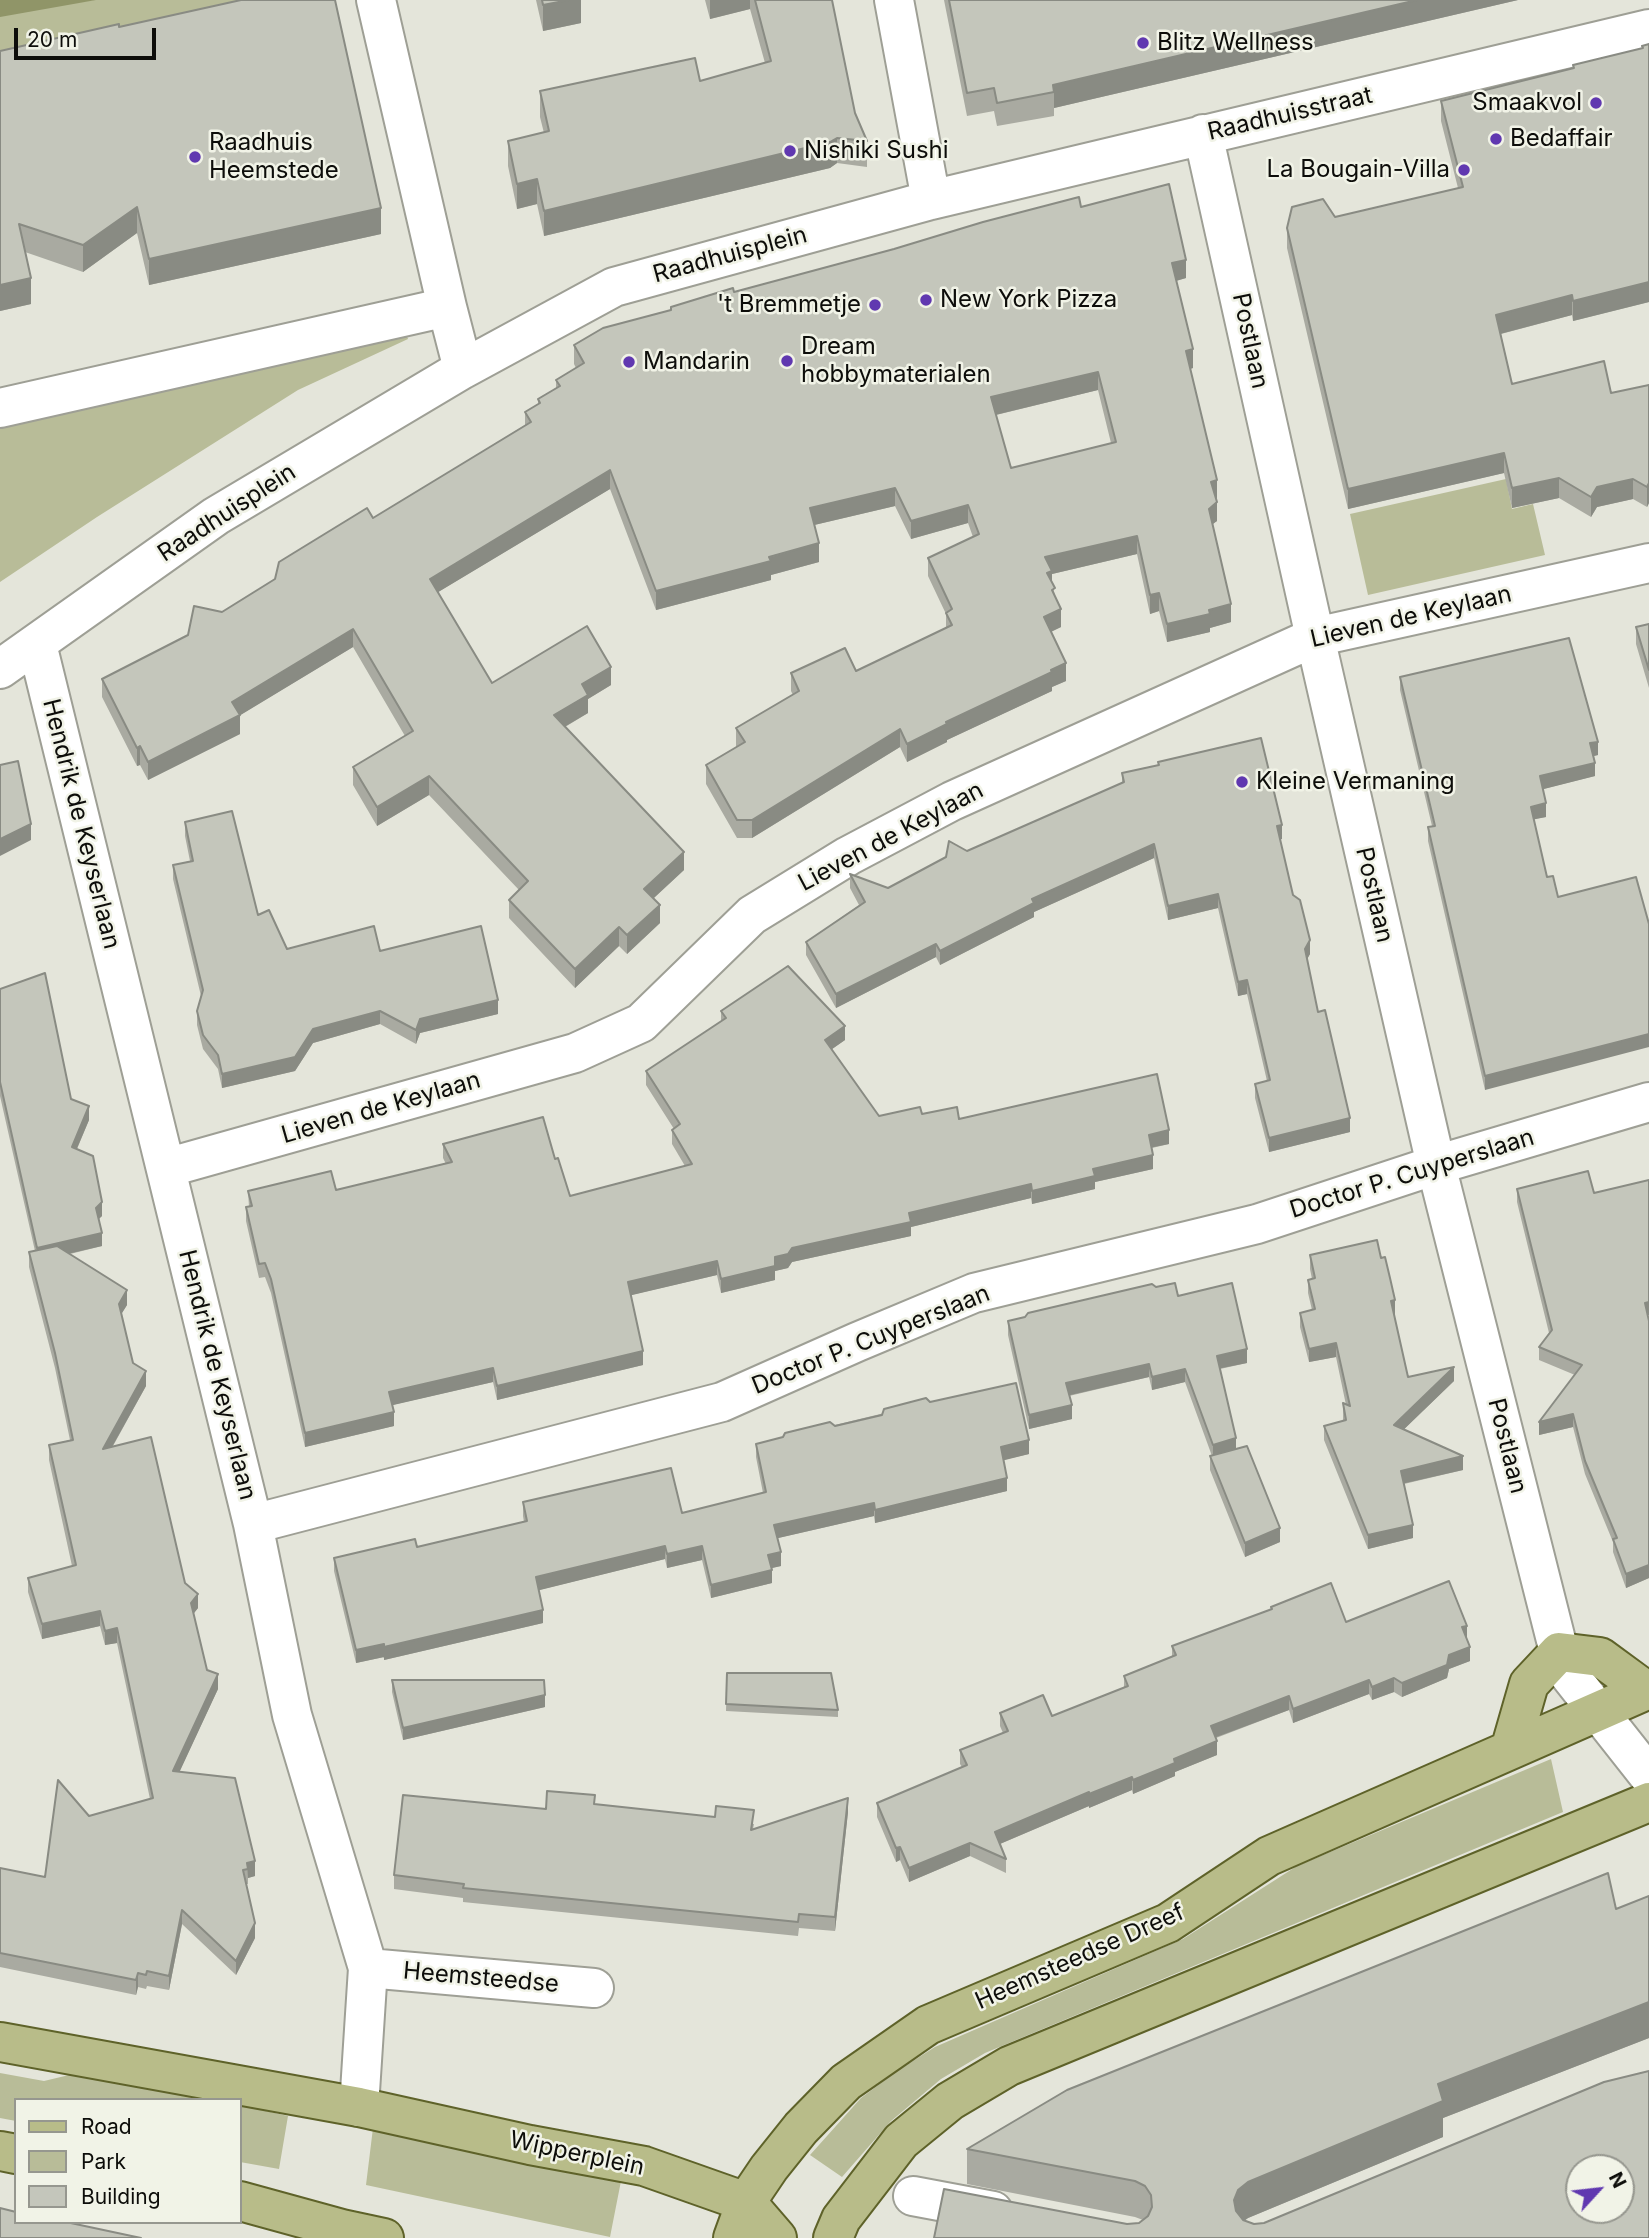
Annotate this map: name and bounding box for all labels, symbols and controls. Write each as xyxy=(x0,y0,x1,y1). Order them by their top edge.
scale bar xyxy=(18,14,159,58)
text: 20 m xyxy=(27,27,77,52)
place label: Blitz Wellness xyxy=(1157,29,1314,57)
marker: Blitz Wellness xyxy=(1135,35,1151,51)
street label: Raadhuisstraat xyxy=(1205,81,1375,147)
place label: Smaakvol xyxy=(1472,89,1582,117)
marker: Smaakvol xyxy=(1588,95,1604,111)
place label: Bedaffair xyxy=(1510,125,1613,153)
place label: Raadhuis Heemstede xyxy=(209,129,339,185)
marker: Bedaffair xyxy=(1488,131,1504,147)
place label: Nishiki Sushi xyxy=(804,137,949,165)
marker: Nishiki Sushi xyxy=(782,143,798,159)
marker: Raadhuis Heemstede xyxy=(187,149,203,165)
place label: La Bougain-Villa xyxy=(1266,156,1450,184)
marker: La Bougain-Villa xyxy=(1456,162,1472,178)
street label: Raadhuisplein xyxy=(650,221,810,289)
place label: New York Pizza xyxy=(940,286,1117,314)
place label: 't Bremmetje xyxy=(717,291,861,319)
street label: Postlaan xyxy=(1226,291,1274,391)
marker: New York Pizza xyxy=(918,292,934,308)
marker: 't Bremmetje xyxy=(867,297,883,313)
place label: Dream hobbymaterialen xyxy=(801,333,991,389)
place label: Mandarin xyxy=(643,348,750,376)
marker: Dream hobbymaterialen xyxy=(779,353,795,369)
marker: Mandarin xyxy=(621,354,637,370)
street label: Raadhuisplein xyxy=(153,458,301,568)
street label: Lieven de Keylaan xyxy=(1308,580,1514,654)
street label: Hendrik de Keyserlaan xyxy=(36,696,126,952)
place label: Kleine Vermaning xyxy=(1256,768,1455,796)
marker: Kleine Vermaning xyxy=(1234,774,1250,790)
street label: Lieven de Keylaan xyxy=(794,776,988,898)
street label: Postlaan xyxy=(1349,844,1399,946)
street label: Lieven de Keylaan xyxy=(278,1066,484,1150)
street label: Doctor P. Cuyperslaan xyxy=(1286,1123,1538,1225)
street label: Hendrik de Keyserlaan xyxy=(172,1247,262,1503)
street label: Doctor P. Cuyperslaan xyxy=(748,1279,994,1401)
street label: Postlaan xyxy=(1481,1395,1533,1497)
street label: Heemsteedse Dreef xyxy=(971,1898,1189,2016)
street label: Heemsteedse xyxy=(402,1957,560,1999)
legend xyxy=(14,2098,242,2224)
text: Road xyxy=(81,2114,132,2139)
street label: Wipperplein xyxy=(507,2126,647,2182)
text: Park xyxy=(81,2149,126,2174)
north arrow xyxy=(1565,2154,1635,2224)
text: N xyxy=(1604,2168,1631,2192)
text: Building xyxy=(81,2184,161,2209)

